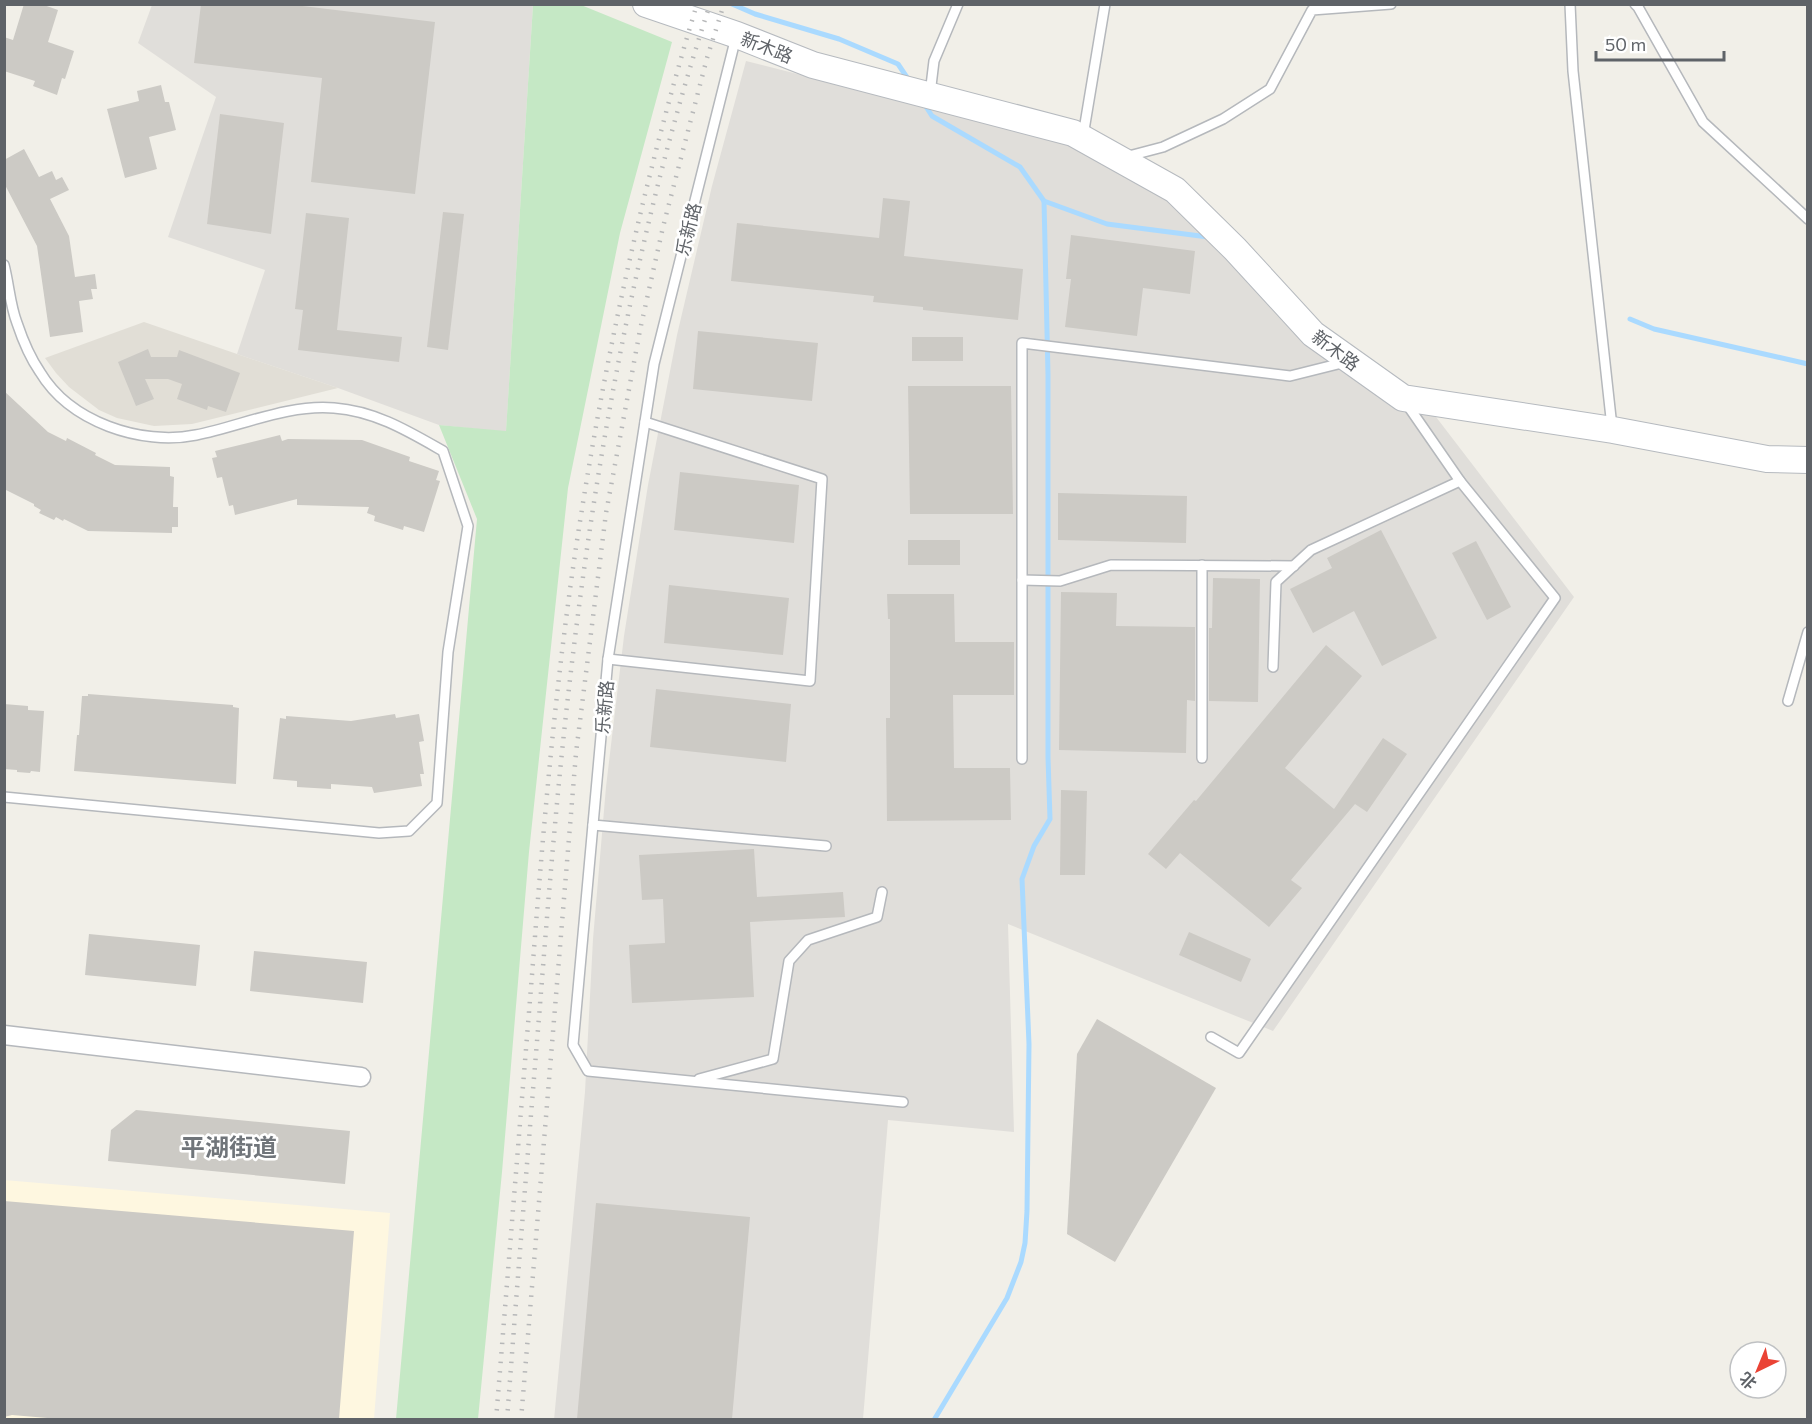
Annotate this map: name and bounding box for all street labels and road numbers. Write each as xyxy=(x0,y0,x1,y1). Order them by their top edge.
street label: 新木路 xyxy=(738,27,796,67)
street label: 乐新路 xyxy=(671,200,705,258)
street label: 新木路 xyxy=(1308,325,1364,375)
street label: 乐新路 xyxy=(591,679,617,735)

